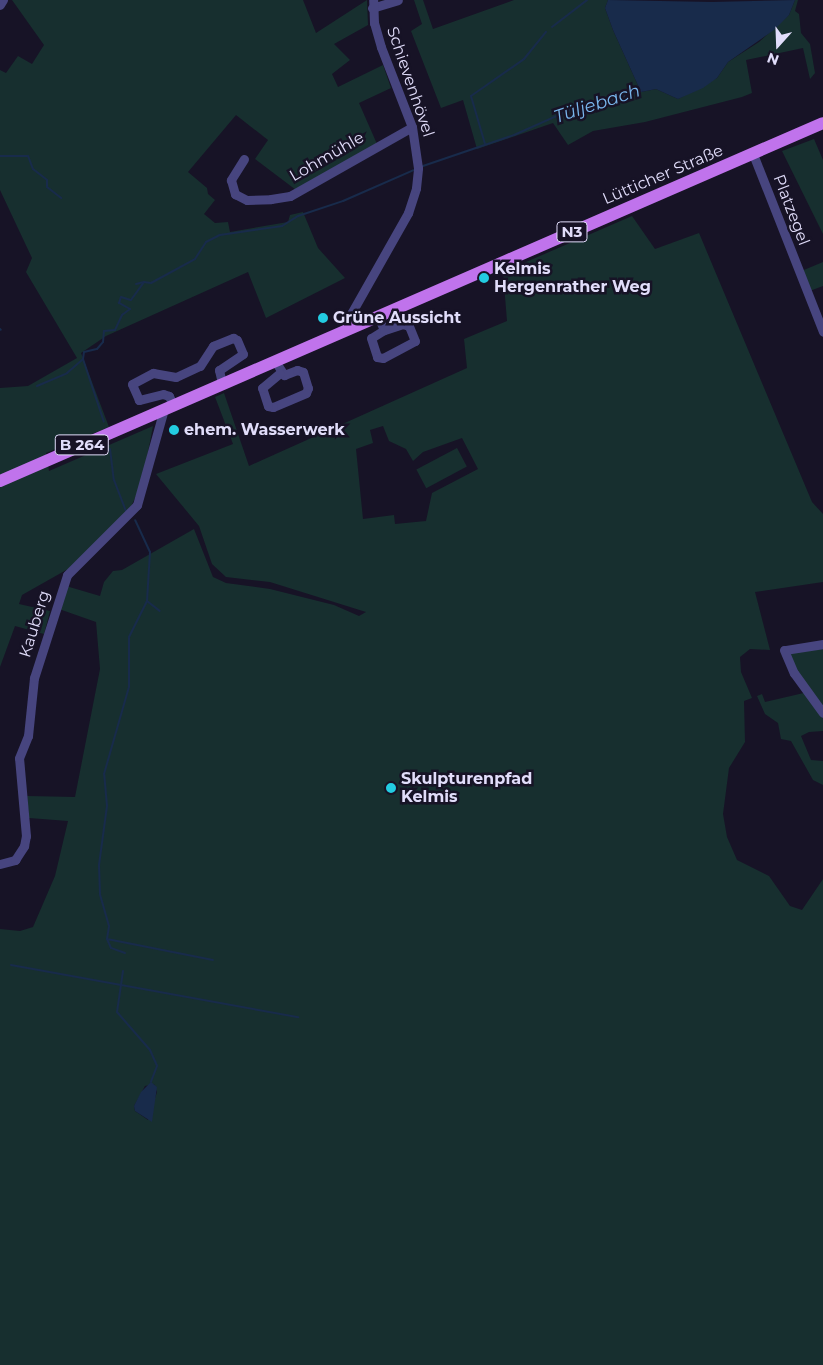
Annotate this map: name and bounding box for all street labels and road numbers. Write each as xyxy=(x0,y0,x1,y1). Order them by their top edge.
street label: Schievenhövel xyxy=(382,24,438,140)
street label: Lohmühle xyxy=(286,128,368,186)
street label: Lütticher Straße xyxy=(600,141,726,209)
street label: Platzegel xyxy=(769,172,813,248)
road number: N3 xyxy=(556,220,588,244)
road number: B 264 xyxy=(54,432,110,458)
street label: Kauberg xyxy=(16,588,54,660)

